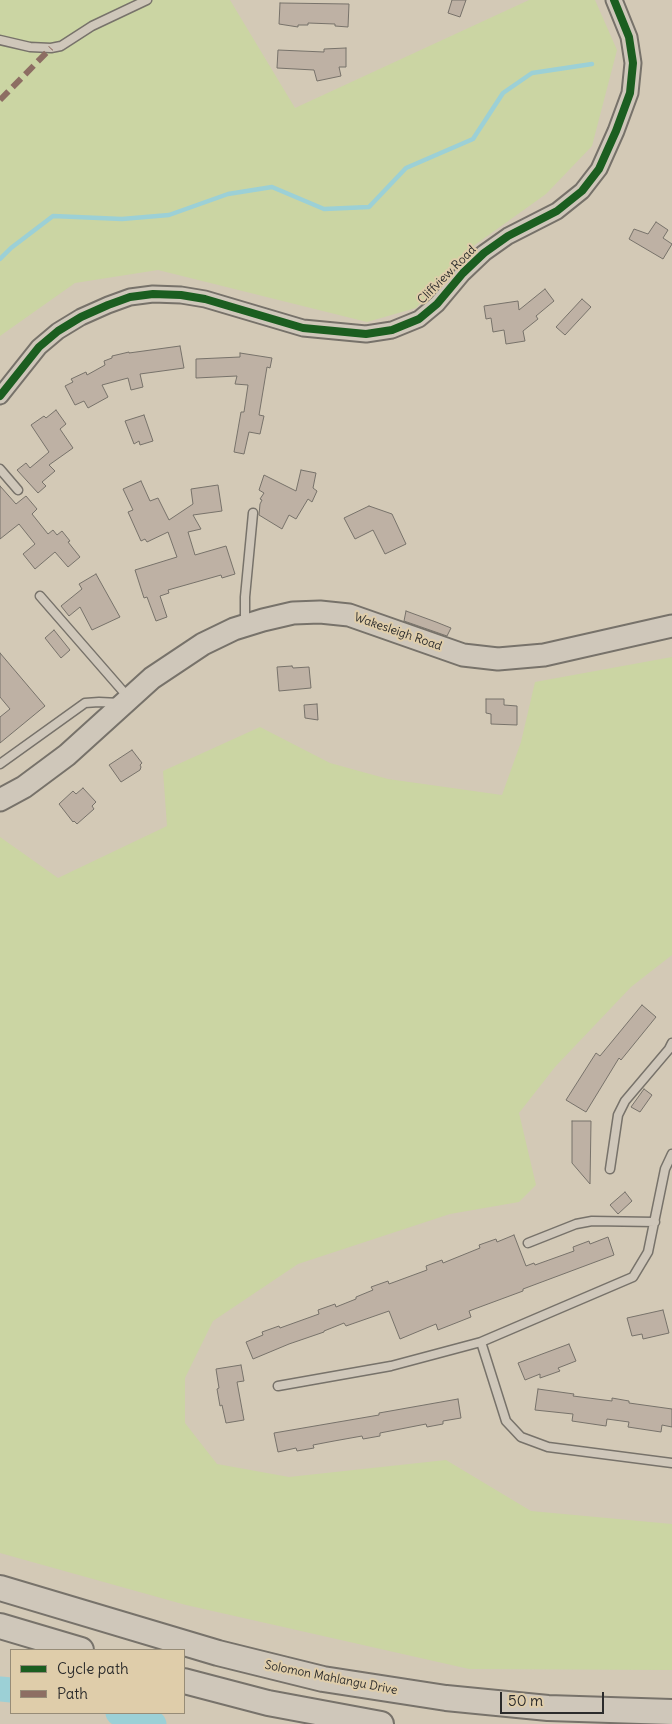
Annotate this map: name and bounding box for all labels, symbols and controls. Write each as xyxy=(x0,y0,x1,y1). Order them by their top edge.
street label: Cliffview Road xyxy=(415,243,479,307)
street label: Wakesleigh Road xyxy=(352,610,444,654)
legend xyxy=(10,1649,185,1714)
street label: Solomon Mahlangu Drive xyxy=(263,1658,399,1698)
text: Cycle path xyxy=(57,1659,129,1678)
scale bar xyxy=(502,1682,606,1714)
text: Path xyxy=(57,1684,88,1703)
text: 50 m xyxy=(508,1691,543,1710)

